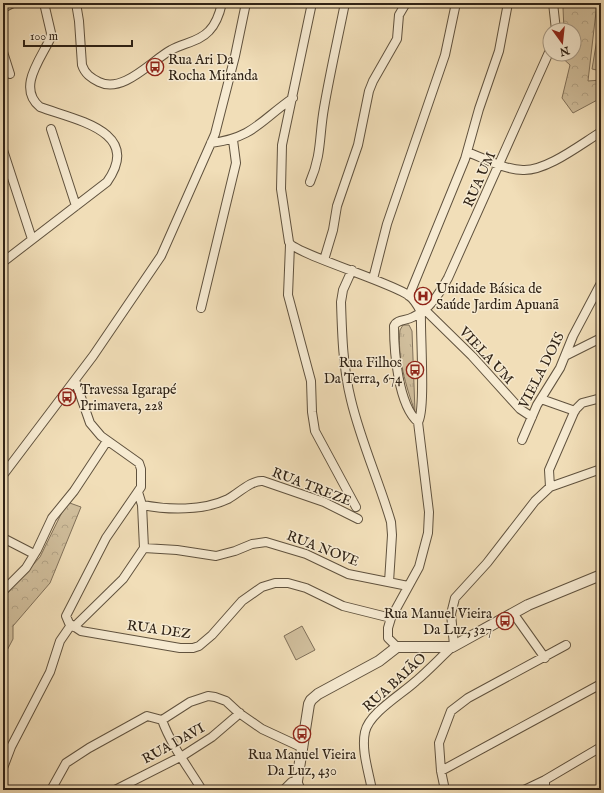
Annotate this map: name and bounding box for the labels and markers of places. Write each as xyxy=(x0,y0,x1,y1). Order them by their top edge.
place label: Rua Ari Da Rocha Miranda xyxy=(168,51,259,85)
bus stop icon: Rua Ari Da Rocha Miranda xyxy=(145,57,165,77)
place label: Unidade Básica de Saúde Jardim Apuanã xyxy=(436,280,560,314)
hospital icon: Unidade Básica de Saúde Jardim Apuanã xyxy=(413,286,433,306)
place label: Rua Filhos Da Terra, 674 xyxy=(324,354,402,388)
bus stop icon: Rua Filhos Da Terra, 674 xyxy=(405,360,425,380)
place label: Travessa Igarapé Primavera, 228 xyxy=(80,381,177,415)
bus stop icon: Travessa Igarapé Primavera, 228 xyxy=(57,387,77,407)
place label: Rua Manuel Vieira Da Luz, 327 xyxy=(384,605,493,639)
bus stop icon: Rua Manuel Vieira Da Luz, 327 xyxy=(495,611,515,631)
bus stop icon: Rua Manuel Vieira Da Luz, 430 xyxy=(292,724,312,744)
place label: Rua Manuel Vieira Da Luz, 430 xyxy=(248,746,357,780)

